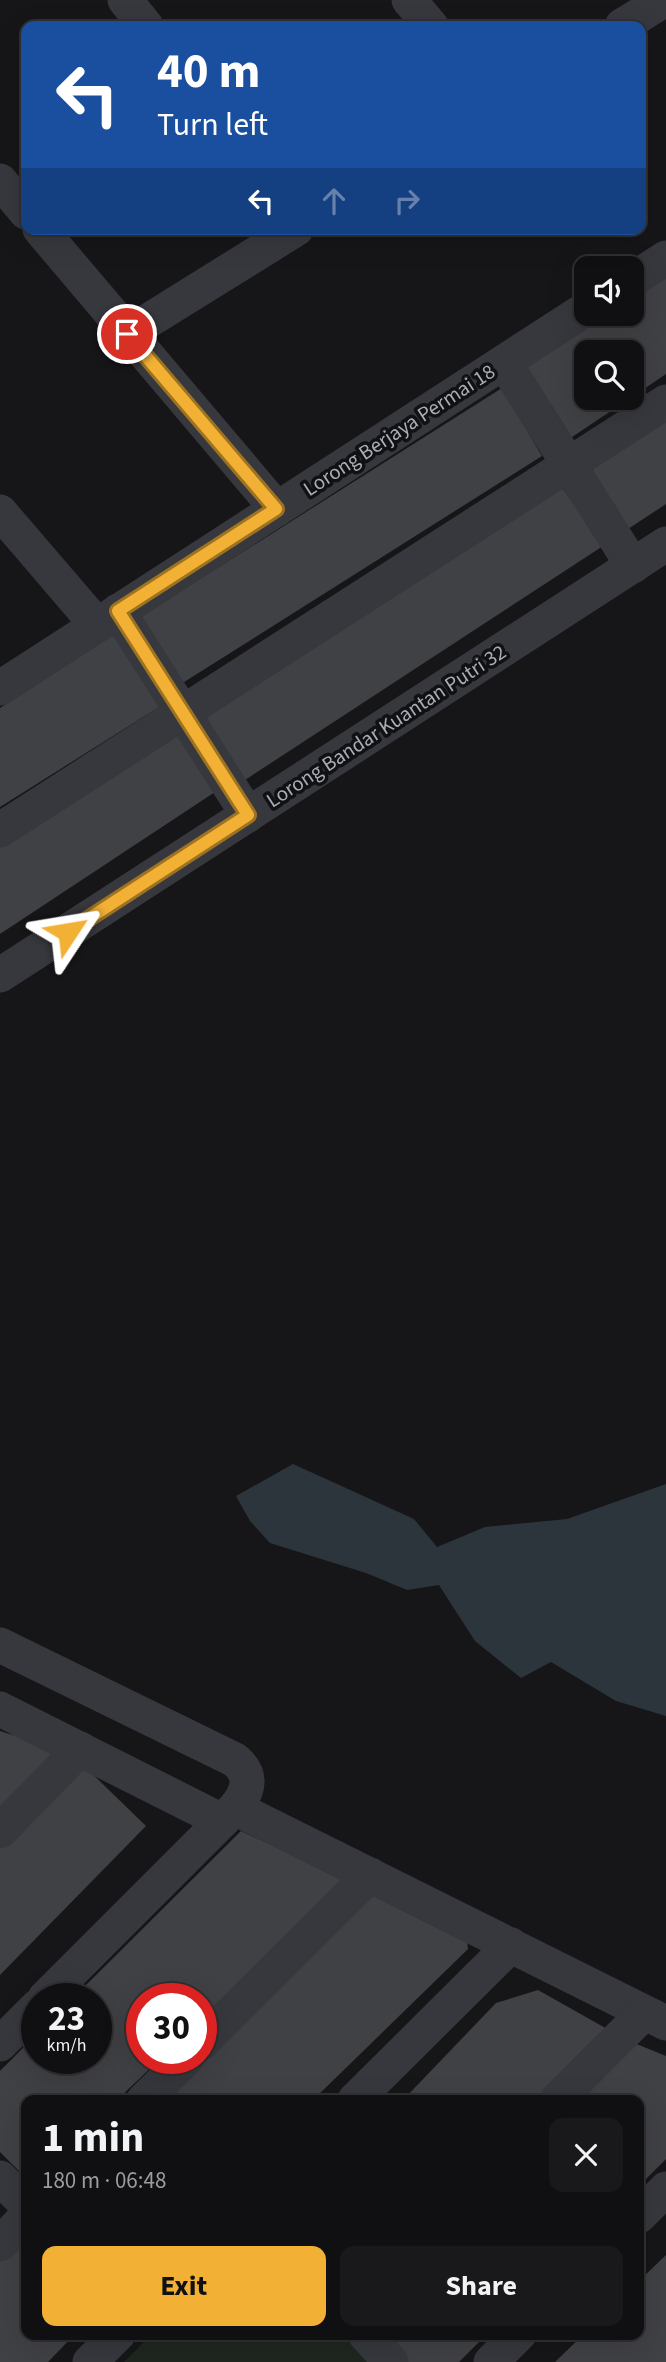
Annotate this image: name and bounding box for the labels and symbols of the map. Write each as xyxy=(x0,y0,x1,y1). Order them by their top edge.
pin xyxy=(97,304,157,364)
street label: Lorong Berjaya Permai 18 xyxy=(297,357,501,503)
street label: Lorong Bandar Kuantan Putri 32 xyxy=(260,637,512,815)
position arrow xyxy=(31,895,105,969)
speed limit sign: 30 xyxy=(126,1983,217,2074)

